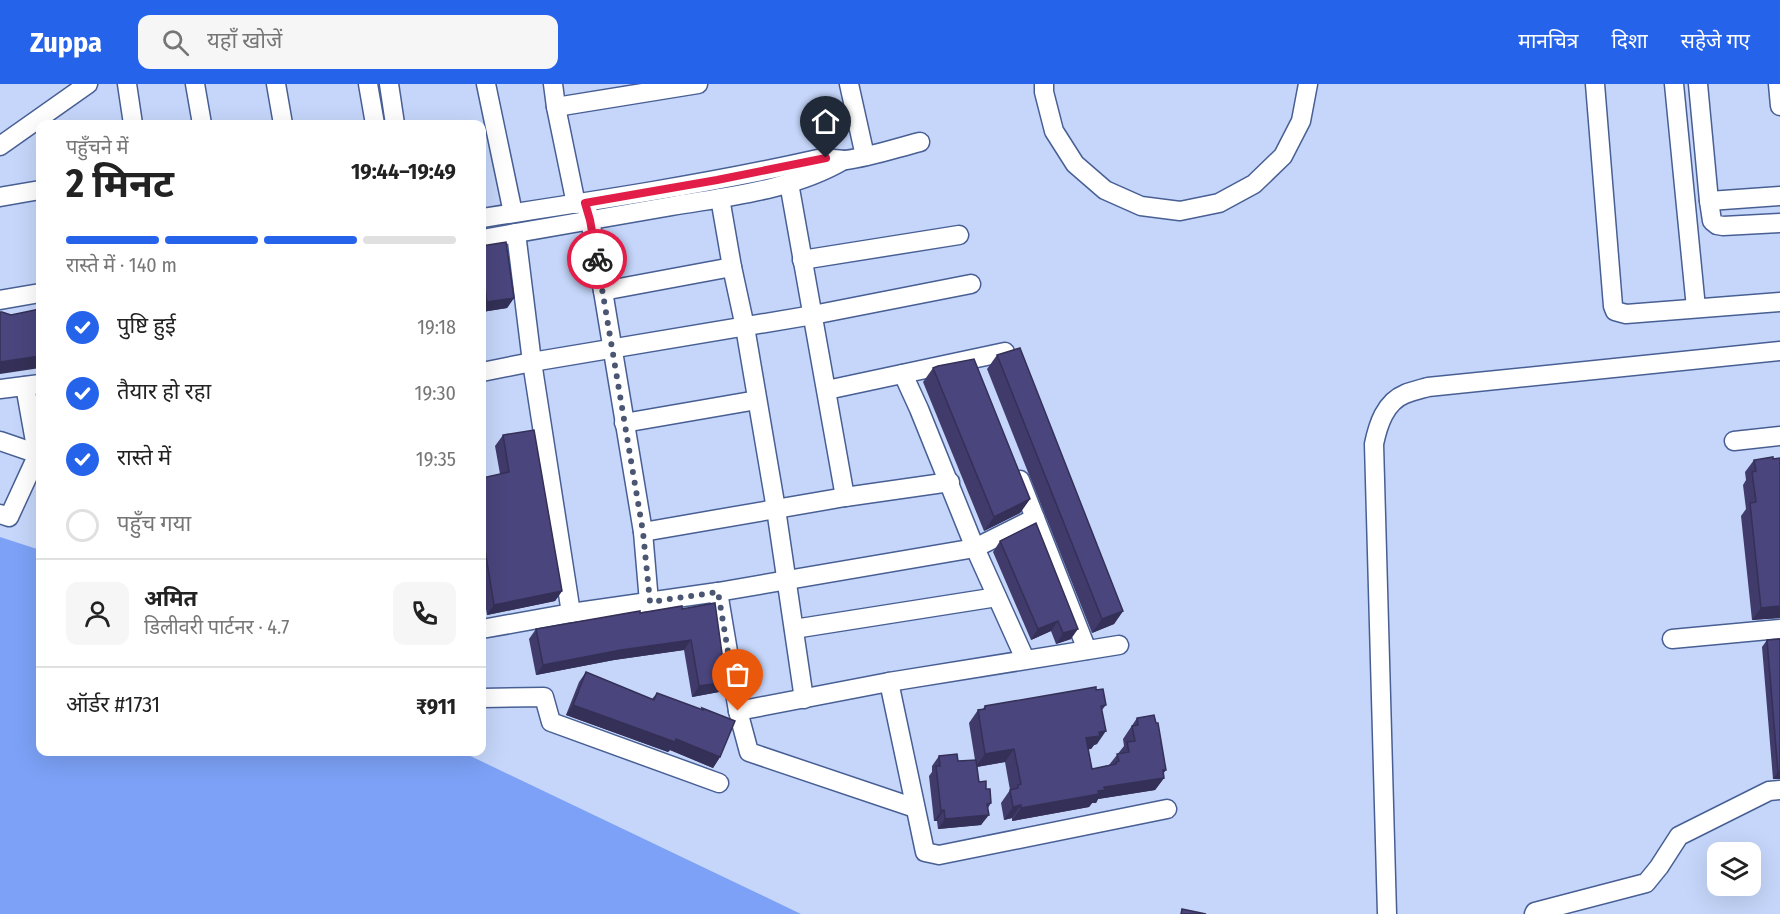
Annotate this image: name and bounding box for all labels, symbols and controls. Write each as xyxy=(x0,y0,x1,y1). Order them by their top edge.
search box xyxy=(138,15,558,69)
text: Zuppa xyxy=(30,26,102,59)
icon: search xyxy=(159,26,192,59)
text: यहाँ खोजें xyxy=(207,27,282,54)
text: मानचित्र xyxy=(1518,28,1578,54)
text: दिशा xyxy=(1611,28,1648,54)
text: सहेजे गए xyxy=(1681,28,1750,54)
pin xyxy=(800,96,851,158)
icon: home xyxy=(809,105,842,138)
text: पहुँचने में xyxy=(66,135,128,159)
text: 19:44–19:49 xyxy=(351,158,456,185)
text: 2 मिनट xyxy=(66,161,174,207)
courier xyxy=(567,229,627,289)
icon: bike xyxy=(581,243,614,276)
text: रास्ते में · 140 m xyxy=(66,253,177,277)
icon: check xyxy=(66,311,99,344)
text: पुष्टि हुई xyxy=(117,312,176,339)
text: 19:18 xyxy=(417,315,456,339)
icon: check xyxy=(66,377,99,410)
text: तैयार हो रहा xyxy=(117,378,211,405)
text: 19:30 xyxy=(415,381,456,405)
icon: check xyxy=(66,443,99,476)
text: रास्ते में xyxy=(117,444,171,471)
text: 19:35 xyxy=(416,447,456,471)
text: पहुँच गया xyxy=(117,510,191,537)
button: person xyxy=(66,582,129,645)
button: phone xyxy=(393,582,456,645)
text: अमित xyxy=(144,585,197,612)
text: डिलीवरी पार्टनर · 4.7 xyxy=(144,615,289,639)
pin xyxy=(712,649,763,711)
icon: bag xyxy=(721,658,754,691)
text: ऑर्डर #1731 xyxy=(66,691,160,718)
text: ₹911 xyxy=(416,693,456,720)
map controls xyxy=(1707,842,1761,896)
button: layers xyxy=(1707,842,1761,896)

